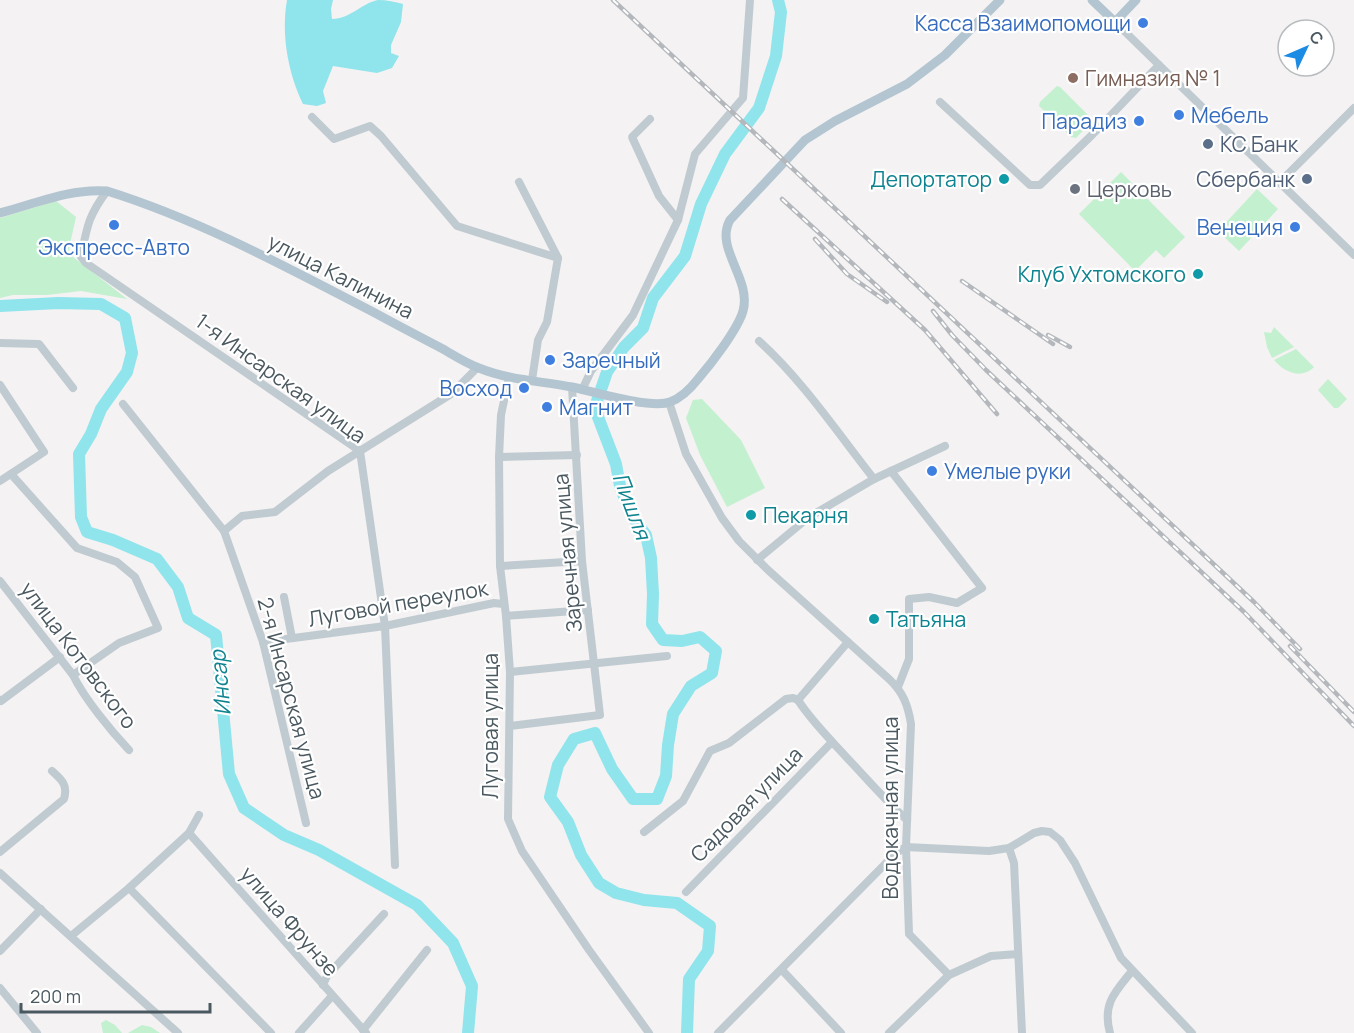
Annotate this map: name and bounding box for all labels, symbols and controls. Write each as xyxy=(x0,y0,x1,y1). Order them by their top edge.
place label: Касса Взаимопомощи xyxy=(915,9,1131,37)
marker: Касса Взаимопомощи xyxy=(1136,16,1150,30)
north arrow xyxy=(1276,18,1336,78)
text: С xyxy=(1305,26,1329,50)
place label: Гимназия № 1 xyxy=(1085,64,1221,92)
marker: Гимназия № 1 xyxy=(1066,71,1080,85)
place label: Мебель xyxy=(1191,101,1269,129)
place label: Парадиз xyxy=(1042,107,1127,135)
marker: Мебель xyxy=(1172,108,1186,122)
marker: Парадиз xyxy=(1132,114,1146,128)
place label: КС Банк xyxy=(1220,130,1299,158)
marker: КС Банк xyxy=(1201,137,1215,151)
place label: Депортатор xyxy=(870,165,992,193)
place label: Сбербанк xyxy=(1196,165,1296,193)
marker: Депортатор xyxy=(997,172,1011,186)
marker: Сбербанк xyxy=(1300,172,1314,186)
place label: Церковь xyxy=(1087,175,1172,203)
marker: Церковь xyxy=(1068,182,1082,196)
place label: Венеция xyxy=(1197,213,1283,241)
marker: Экспресс-Авто xyxy=(107,218,121,232)
marker: Венеция xyxy=(1288,220,1302,234)
street label: улица Калинина xyxy=(263,227,419,325)
place label: Экспресс-Авто xyxy=(38,233,190,261)
place label: Клуб Ухтомского xyxy=(1018,260,1186,288)
marker: Клуб Ухтомского xyxy=(1191,267,1205,281)
street label: 1-я Инсарская улица xyxy=(190,307,372,449)
place label: Заречный xyxy=(562,346,661,374)
marker: Заречный xyxy=(543,353,557,367)
place label: Восход xyxy=(439,374,512,402)
marker: Восход xyxy=(517,381,531,395)
place label: Магнит xyxy=(559,393,633,421)
marker: Магнит xyxy=(540,400,554,414)
place label: Умелые руки xyxy=(944,457,1071,485)
marker: Умелые руки xyxy=(925,464,939,478)
water label: Пишля xyxy=(606,468,659,545)
street label: Заречная улица xyxy=(546,472,588,634)
place label: Пекарня xyxy=(763,501,848,529)
marker: Пекарня xyxy=(744,508,758,522)
street label: Луговой переулок xyxy=(306,573,491,633)
street label: улица Котовского xyxy=(14,576,144,734)
street label: 2-я Инсарская улица xyxy=(252,594,332,802)
place label: Татьяна xyxy=(886,605,966,633)
marker: Татьяна xyxy=(867,612,881,626)
water label: Инсар xyxy=(202,647,238,717)
street label: Луговая улица xyxy=(476,653,504,799)
street label: Водокачная улица xyxy=(876,717,904,900)
street label: Садовая улица xyxy=(684,740,808,868)
street label: улица Фрунзе xyxy=(235,860,345,982)
scale bar xyxy=(21,976,210,1014)
text: 200 m xyxy=(30,984,81,1008)

